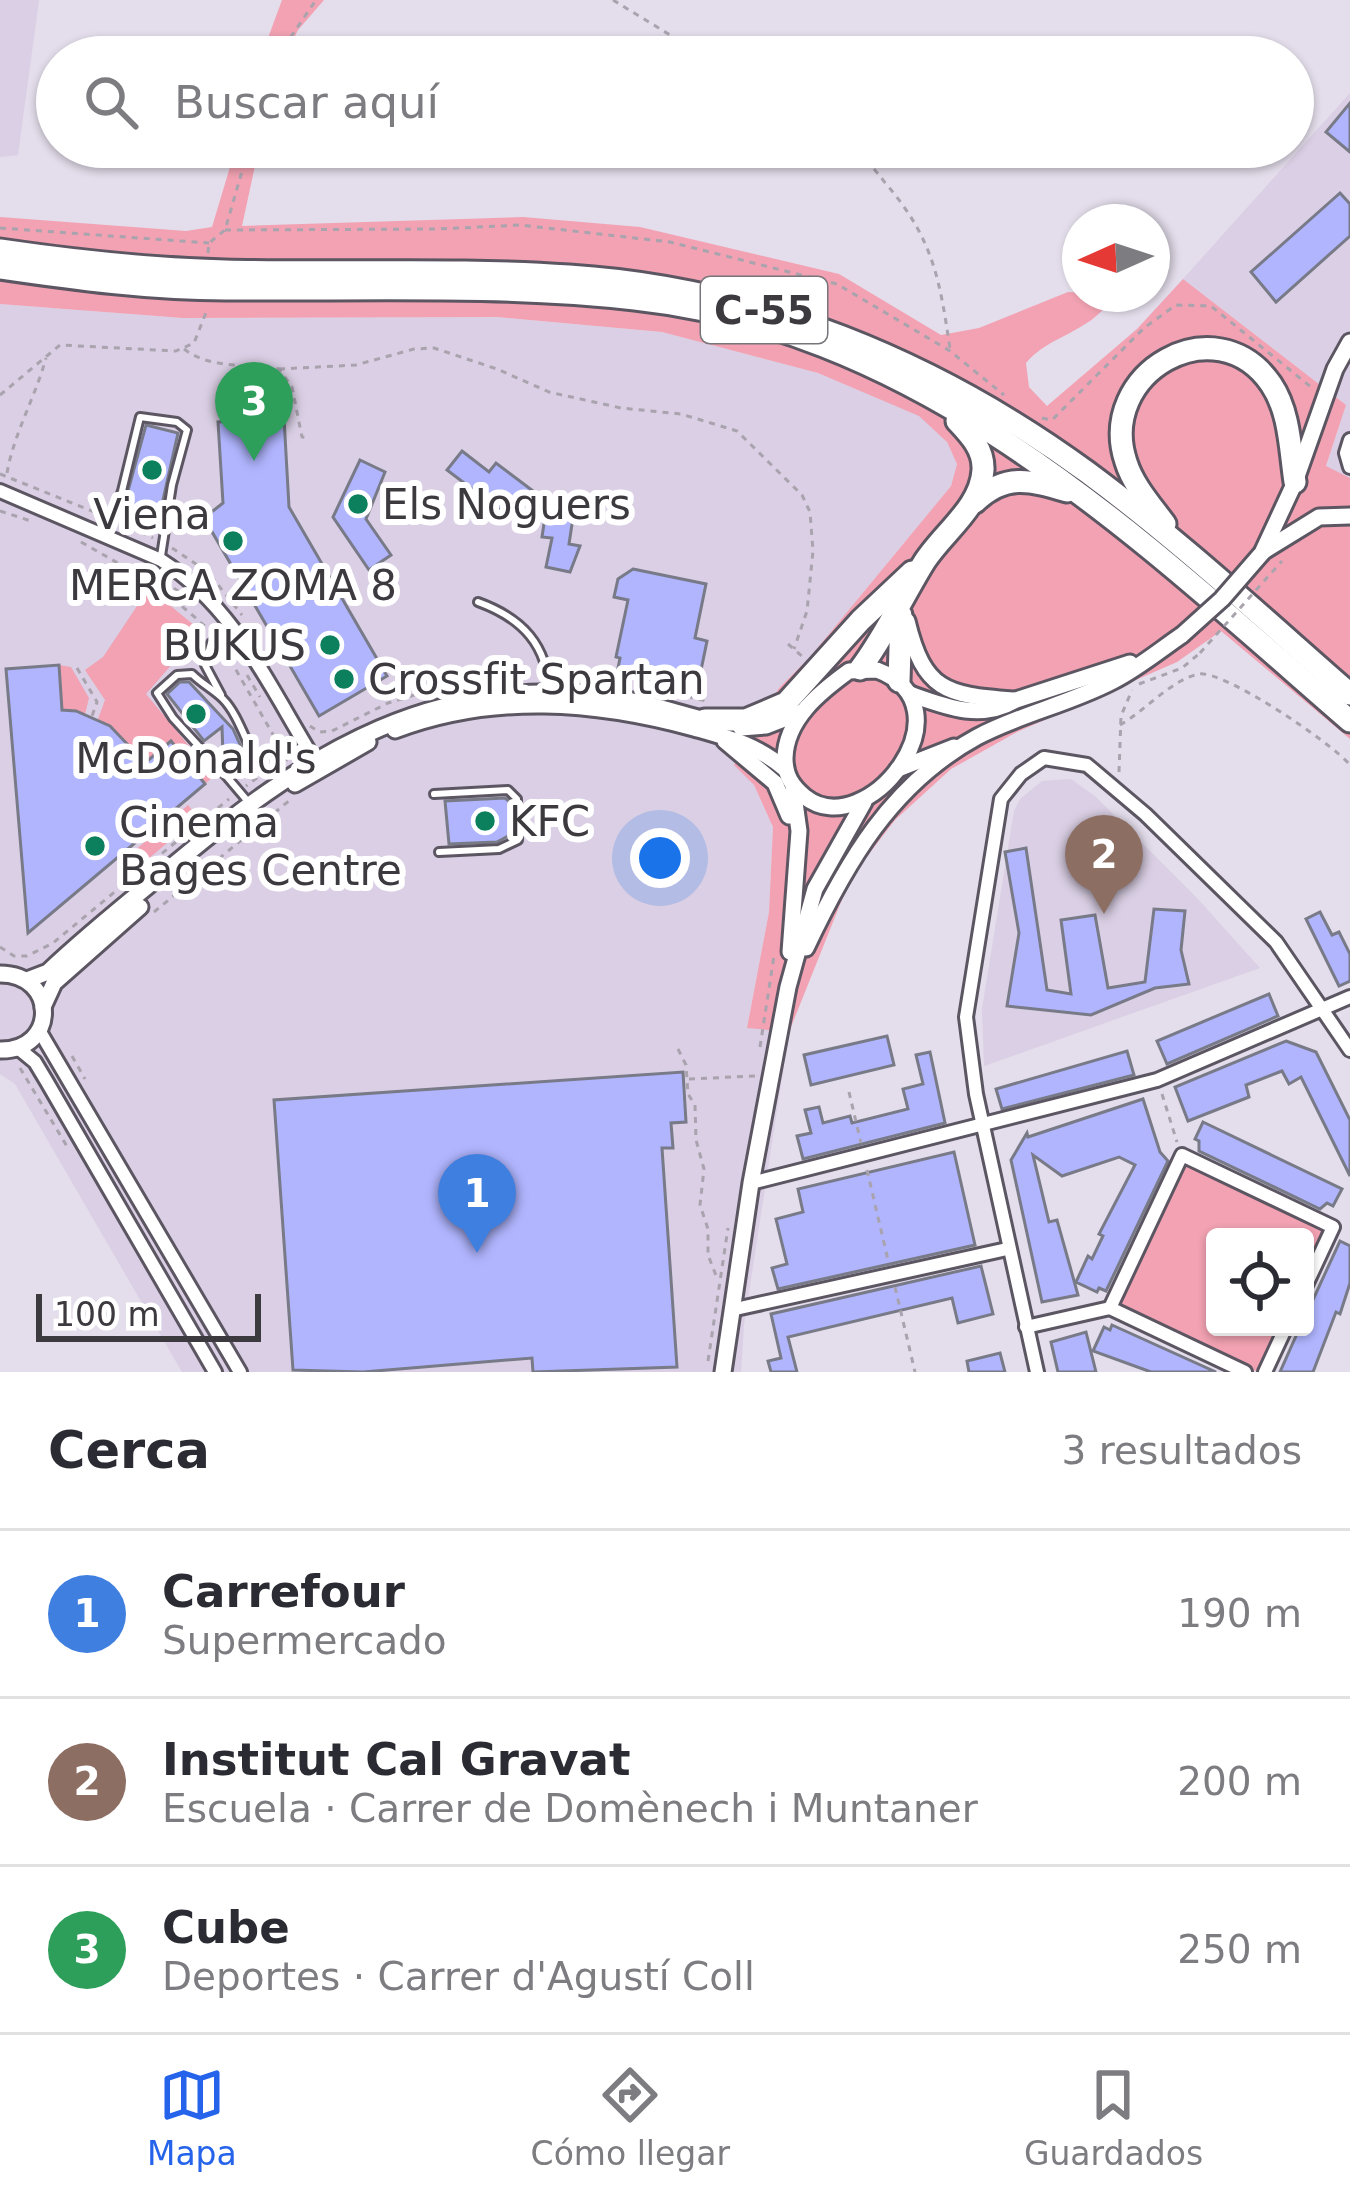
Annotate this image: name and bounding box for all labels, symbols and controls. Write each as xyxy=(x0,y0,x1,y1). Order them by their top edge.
search box xyxy=(36,36,1314,168)
icon: search xyxy=(78,69,144,135)
text: Buscar aquí xyxy=(174,76,439,129)
north arrow xyxy=(1062,204,1170,312)
road number: C-55 xyxy=(701,277,827,343)
pin: 3 xyxy=(215,362,293,461)
marker: Viena xyxy=(139,457,165,483)
place label: Els Noguers xyxy=(382,480,631,529)
place label: Viena xyxy=(93,490,211,539)
marker: Els Noguers xyxy=(345,491,371,517)
marker: MERCA ZOMA 8 xyxy=(220,528,246,554)
place label: MERCA ZOMA 8 xyxy=(69,561,397,610)
place label: BUKUS xyxy=(163,621,306,670)
marker: BUKUS xyxy=(317,632,343,658)
place label: Crossfit Spartan xyxy=(368,655,705,704)
marker: Crossfit Spartan xyxy=(331,666,357,692)
marker: McDonald's xyxy=(183,701,209,727)
place label: McDonald's xyxy=(75,734,317,783)
place label: KFC xyxy=(509,797,590,846)
place label: Cinema Bages Centre xyxy=(119,798,402,895)
marker: KFC xyxy=(472,808,498,834)
pin: 2 xyxy=(1065,815,1143,914)
your location xyxy=(630,828,690,888)
marker: Cinema Bages Centre xyxy=(82,833,108,859)
pin: 1 xyxy=(438,1154,516,1253)
map controls xyxy=(1206,1228,1314,1336)
button: locate xyxy=(1206,1228,1314,1336)
scale bar xyxy=(36,1288,261,1341)
text: 100 m xyxy=(54,1295,160,1334)
text: Cerca xyxy=(48,1421,210,1480)
text: 3 resultados xyxy=(1062,1428,1302,1473)
text: Carrefour xyxy=(162,1565,405,1618)
text: 1 xyxy=(73,1591,101,1636)
text: 190 m xyxy=(1177,1591,1302,1636)
text: Supermercado xyxy=(162,1618,447,1663)
text: Institut Cal Gravat xyxy=(162,1733,630,1786)
text: 2 xyxy=(73,1759,101,1804)
text: 200 m xyxy=(1177,1759,1302,1804)
text: Escuela · Carrer de Domènech i Muntaner xyxy=(162,1786,978,1831)
text: Cube xyxy=(162,1901,290,1954)
text: 3 xyxy=(73,1927,101,1972)
text: 250 m xyxy=(1177,1927,1302,1972)
text: Deportes · Carrer d'Agustí Coll xyxy=(162,1954,755,1999)
tab: Mapa xyxy=(147,2062,237,2173)
tab: Cómo llegar xyxy=(531,2062,730,2173)
tab: Guardados xyxy=(1024,2062,1203,2173)

